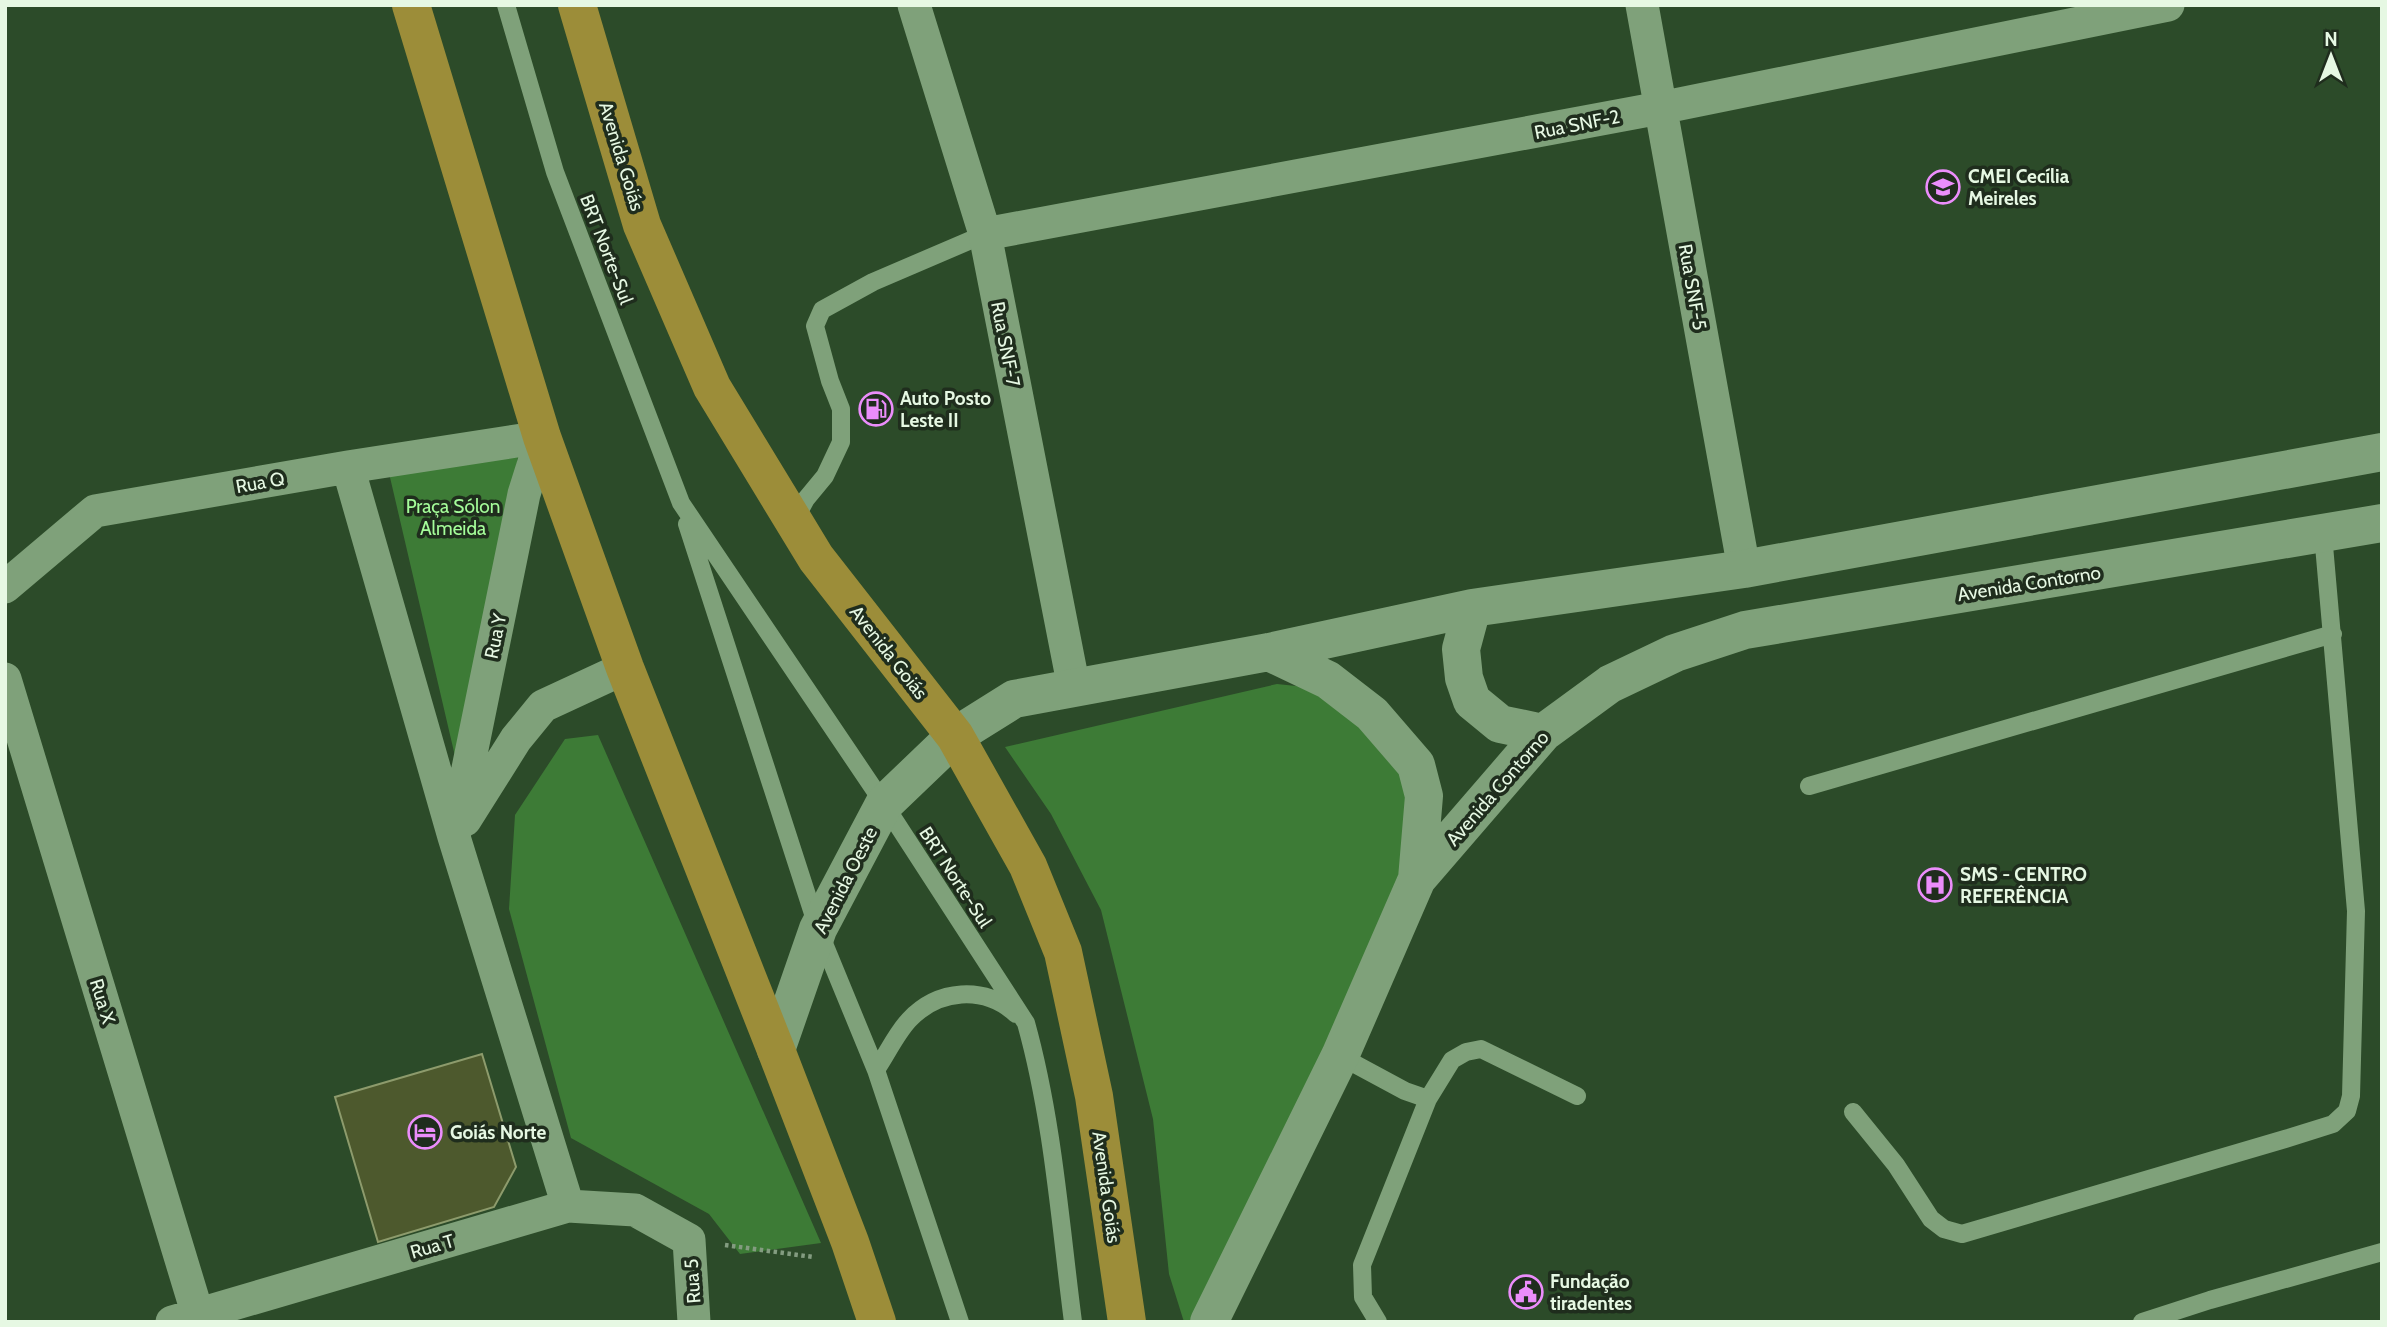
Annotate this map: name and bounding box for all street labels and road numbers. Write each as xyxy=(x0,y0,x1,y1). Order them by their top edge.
street label: Avenida Goiás xyxy=(594,99,649,214)
street label: Rua SNF-2 xyxy=(1532,105,1622,144)
street label: BRT Norte-Sul xyxy=(575,191,638,308)
street label: Rua SNF-5 xyxy=(1674,242,1711,332)
street label: Rua SNF-7 xyxy=(986,300,1025,389)
street label: Rua Q xyxy=(234,467,286,498)
street label: Avenida Contorno xyxy=(1956,561,2102,606)
street label: Avenida Goiás xyxy=(845,601,932,704)
street label: Rua Y xyxy=(480,611,511,661)
street label: Avenida Contorno xyxy=(1441,726,1554,850)
street label: BRT Norte-Sul xyxy=(914,822,997,933)
street label: Avenida Oeste xyxy=(809,823,882,937)
street label: Rua X xyxy=(85,976,120,1027)
street label: Avenida Goiás xyxy=(1087,1130,1126,1245)
street label: Rua T xyxy=(407,1229,457,1264)
street label: Rua 5 xyxy=(679,1258,706,1304)

